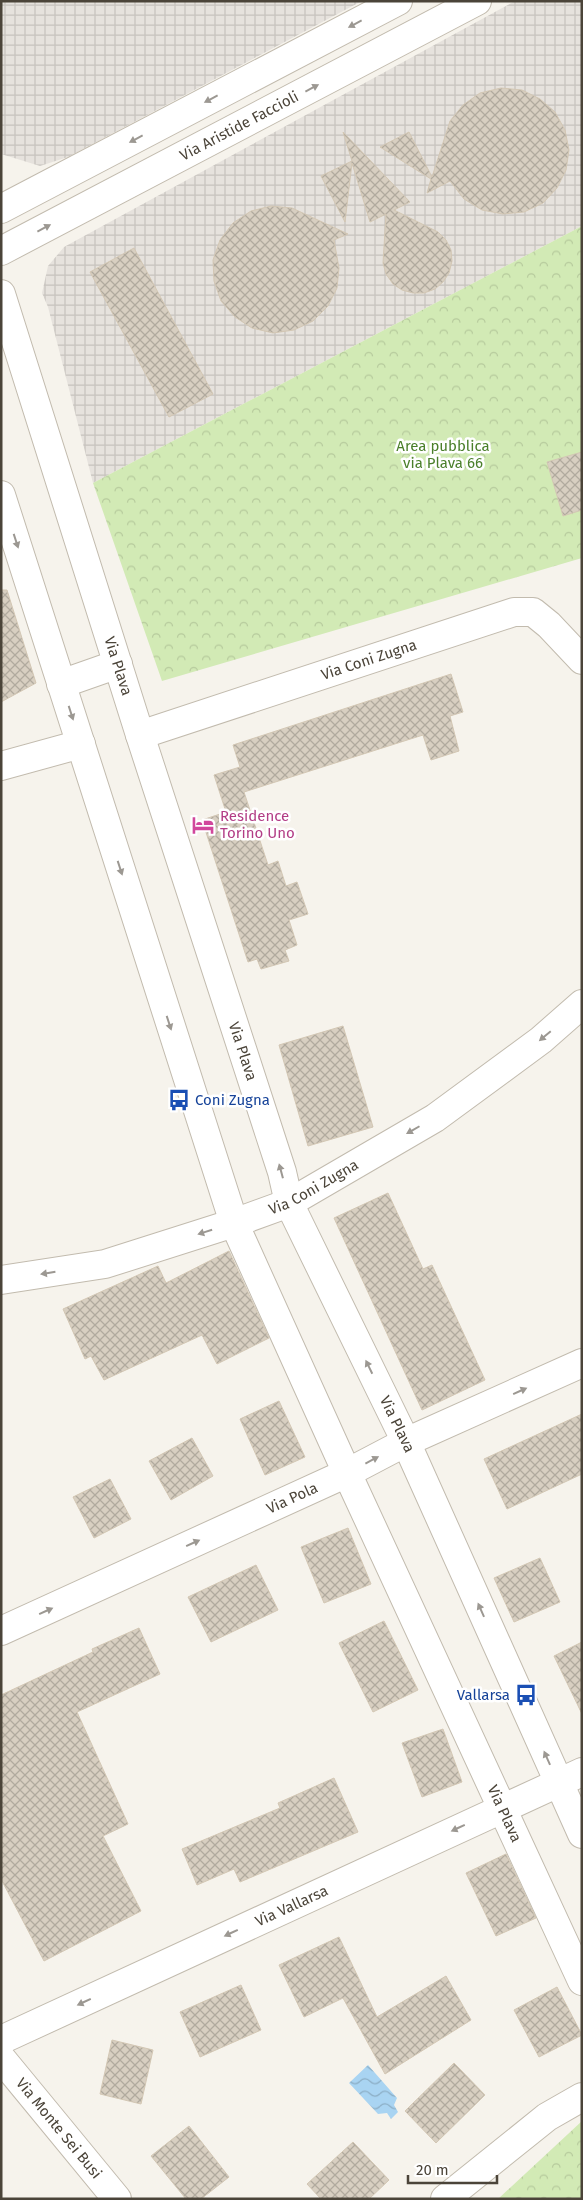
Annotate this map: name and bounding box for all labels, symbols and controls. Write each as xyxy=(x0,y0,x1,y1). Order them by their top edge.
one-way arrow xyxy=(348,20,362,28)
one-way arrow xyxy=(305,84,319,92)
street label: Via Aristide Faccioli xyxy=(177,87,302,164)
one-way arrow xyxy=(204,95,218,103)
one-way arrow xyxy=(129,135,144,143)
one-way arrow xyxy=(38,224,51,233)
park label: Area pubblica via Plava 66 xyxy=(396,437,490,472)
one-way arrow xyxy=(13,534,20,549)
street label: Via Plava xyxy=(101,634,136,698)
street label: Via Coni Zugna xyxy=(319,636,419,684)
one-way arrow xyxy=(67,705,75,720)
place label: Residence Torino Uno xyxy=(220,807,295,842)
hotel icon: Residence Torino Uno xyxy=(190,812,216,838)
one-way arrow xyxy=(117,860,124,875)
one-way arrow xyxy=(166,1015,173,1030)
street label: Via Plava xyxy=(225,1020,261,1083)
one-way arrow xyxy=(539,1030,552,1041)
bus stop icon: Coni Zugna xyxy=(166,1087,192,1113)
place label: Coni Zugna xyxy=(195,1091,270,1109)
one-way arrow xyxy=(406,1126,420,1135)
street label: Via Coni Zugna xyxy=(266,1156,362,1219)
one-way arrow xyxy=(277,1164,285,1179)
one-way arrow xyxy=(197,1228,212,1236)
one-way arrow xyxy=(40,1269,56,1277)
one-way arrow xyxy=(365,1360,373,1374)
one-way arrow xyxy=(513,1387,527,1395)
street label: Via Plava xyxy=(376,1393,419,1455)
one-way arrow xyxy=(365,1456,380,1464)
street label: Via Pola xyxy=(264,1479,321,1518)
one-way arrow xyxy=(186,1539,201,1547)
one-way arrow xyxy=(477,1603,485,1617)
one-way arrow xyxy=(39,1606,53,1614)
bus stop icon: Vallarsa xyxy=(513,1682,539,1708)
place label: Vallarsa xyxy=(457,1686,510,1704)
one-way arrow xyxy=(543,1751,551,1765)
street label: Via Plava xyxy=(484,1782,526,1845)
one-way arrow xyxy=(451,1824,465,1832)
street label: Via Vallarsa xyxy=(252,1881,331,1930)
one-way arrow xyxy=(224,1930,238,1938)
one-way arrow xyxy=(77,1998,91,2006)
street label: Via Monte Sei Busi xyxy=(12,2074,105,2182)
scale bar xyxy=(408,2152,497,2184)
text: 20 m xyxy=(416,2161,449,2179)

